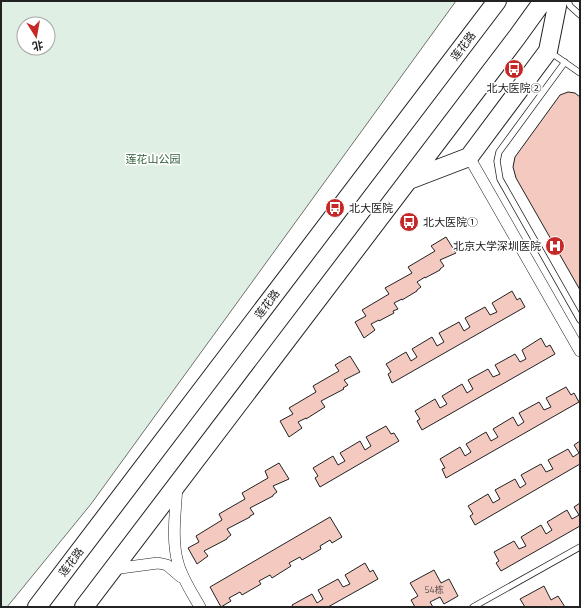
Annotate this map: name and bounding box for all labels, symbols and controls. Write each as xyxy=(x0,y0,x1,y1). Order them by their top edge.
north arrow xyxy=(16,16,56,56)
street label: 莲花路 xyxy=(447,28,479,64)
text: 北 xyxy=(31,37,45,55)
bus stop icon: 北大医院② xyxy=(503,58,525,80)
place label: 北大医院② xyxy=(487,80,542,96)
park label: 莲花山公园 xyxy=(126,151,181,167)
bus stop icon: 北大医院 xyxy=(324,197,346,219)
place label: 北大医院 xyxy=(349,200,393,216)
bus stop icon: 北大医院① xyxy=(398,211,420,233)
place label: 北大医院① xyxy=(423,214,478,230)
hospital icon: 北京大学深圳医院 xyxy=(544,235,566,257)
place label: 北京大学深圳医院 xyxy=(453,238,541,254)
street label: 莲花路 xyxy=(251,286,283,322)
street label: 莲花路 xyxy=(55,544,87,580)
house number: 54栋 xyxy=(424,583,444,596)

